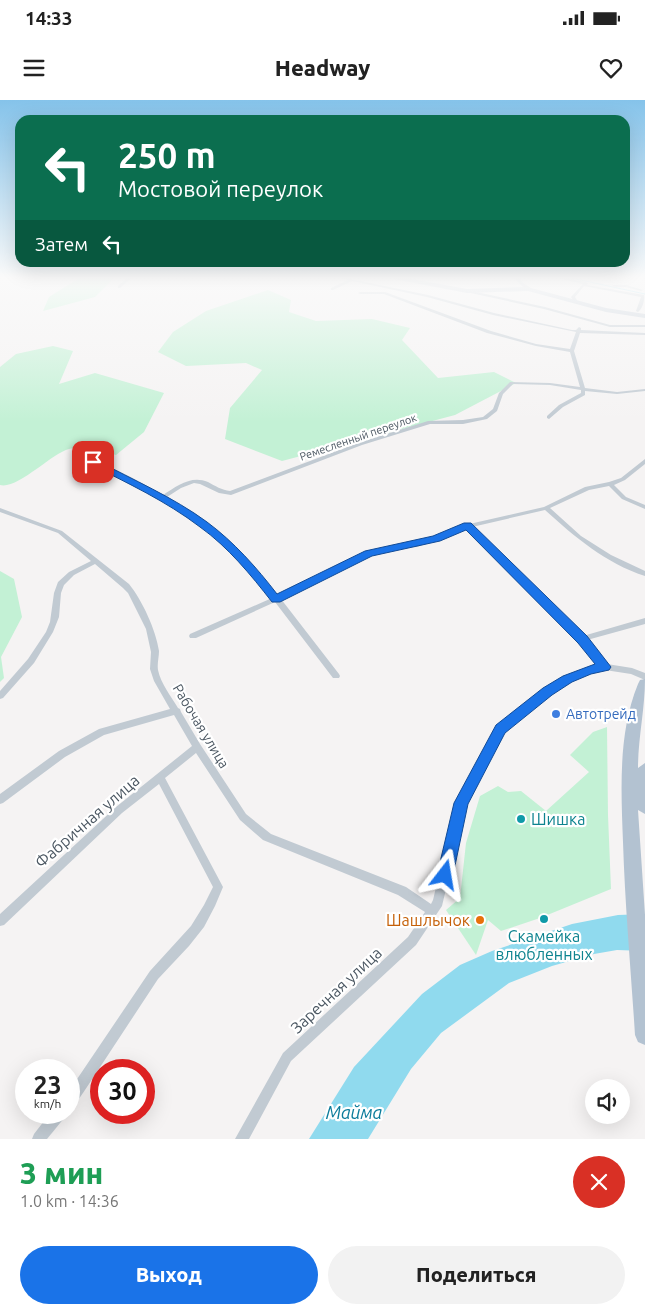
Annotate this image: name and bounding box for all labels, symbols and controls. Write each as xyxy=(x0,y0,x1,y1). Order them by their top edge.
text: 14:33 xyxy=(25,7,73,29)
icon: menu xyxy=(20,54,48,82)
icon: heart xyxy=(597,54,625,82)
text: Headway xyxy=(275,55,370,80)
icon: left xyxy=(35,135,100,200)
text: 250 m xyxy=(118,135,216,175)
text: Мостовой переулок xyxy=(118,176,323,201)
icon: left xyxy=(98,230,126,258)
text: Затем xyxy=(35,233,88,255)
street label: Ремесленный переулок xyxy=(298,411,418,463)
pin xyxy=(72,441,114,483)
icon: arrive xyxy=(79,448,107,476)
street label: Рабочая улица xyxy=(170,681,232,771)
place label: Автотрейд xyxy=(566,706,636,722)
marker: Автотрейд xyxy=(550,708,562,720)
street label: Фабричная улица xyxy=(31,771,143,871)
place label: Шишка xyxy=(531,810,585,828)
marker: Шишка xyxy=(515,813,527,825)
position arrow xyxy=(418,848,470,900)
place label: Шашлычок xyxy=(386,911,470,929)
marker: Скамейка влюбленных xyxy=(538,913,550,925)
marker: Шашлычок xyxy=(474,914,486,926)
place label: Скамейка влюбленных xyxy=(495,927,593,963)
street label: Заречная улица xyxy=(287,943,385,1037)
speed limit sign: 30 xyxy=(90,1059,155,1124)
text: 23 xyxy=(33,1071,62,1099)
map controls xyxy=(585,1079,630,1124)
button: sound xyxy=(585,1079,630,1124)
text: km/h xyxy=(34,1097,61,1110)
water label: Майма xyxy=(326,1102,382,1122)
text: 3 мин xyxy=(20,1156,103,1190)
button: close xyxy=(573,1156,625,1208)
text: 1.0 km · 14:36 xyxy=(20,1192,119,1210)
button: Выход xyxy=(20,1246,318,1304)
button: Поделиться xyxy=(328,1246,625,1304)

